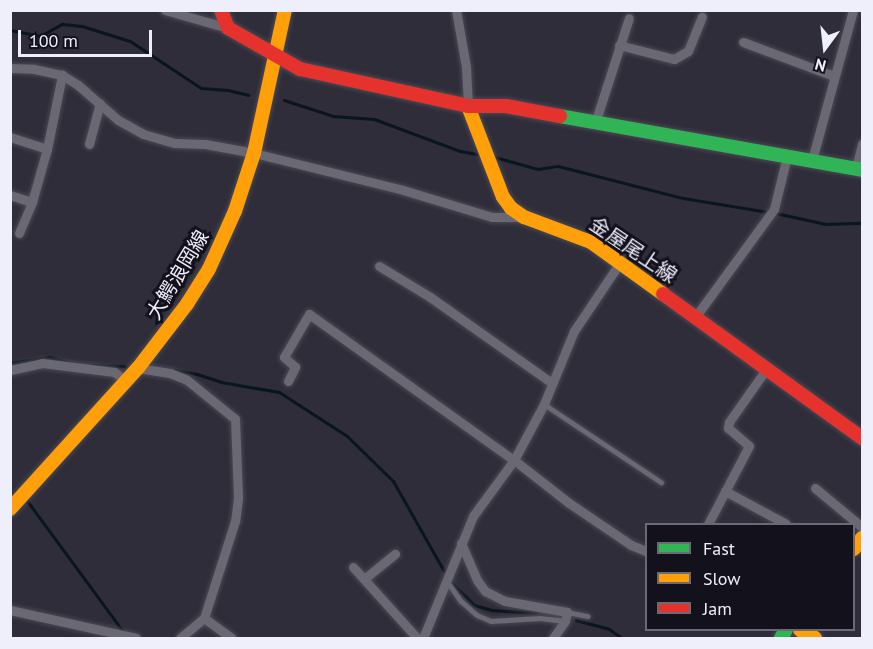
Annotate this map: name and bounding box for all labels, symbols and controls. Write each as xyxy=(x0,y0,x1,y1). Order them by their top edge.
scale bar xyxy=(21,18,154,56)
north arrow xyxy=(795,18,855,78)
text: 100 m xyxy=(29,29,78,52)
text: N xyxy=(813,54,828,76)
street label: 金屋尾上線 xyxy=(585,212,681,288)
street label: 大鰐浪岡線 xyxy=(142,226,214,324)
legend xyxy=(645,523,855,631)
text: Fast xyxy=(703,537,735,560)
text: Slow xyxy=(703,567,741,590)
text: Jam xyxy=(703,597,732,620)

